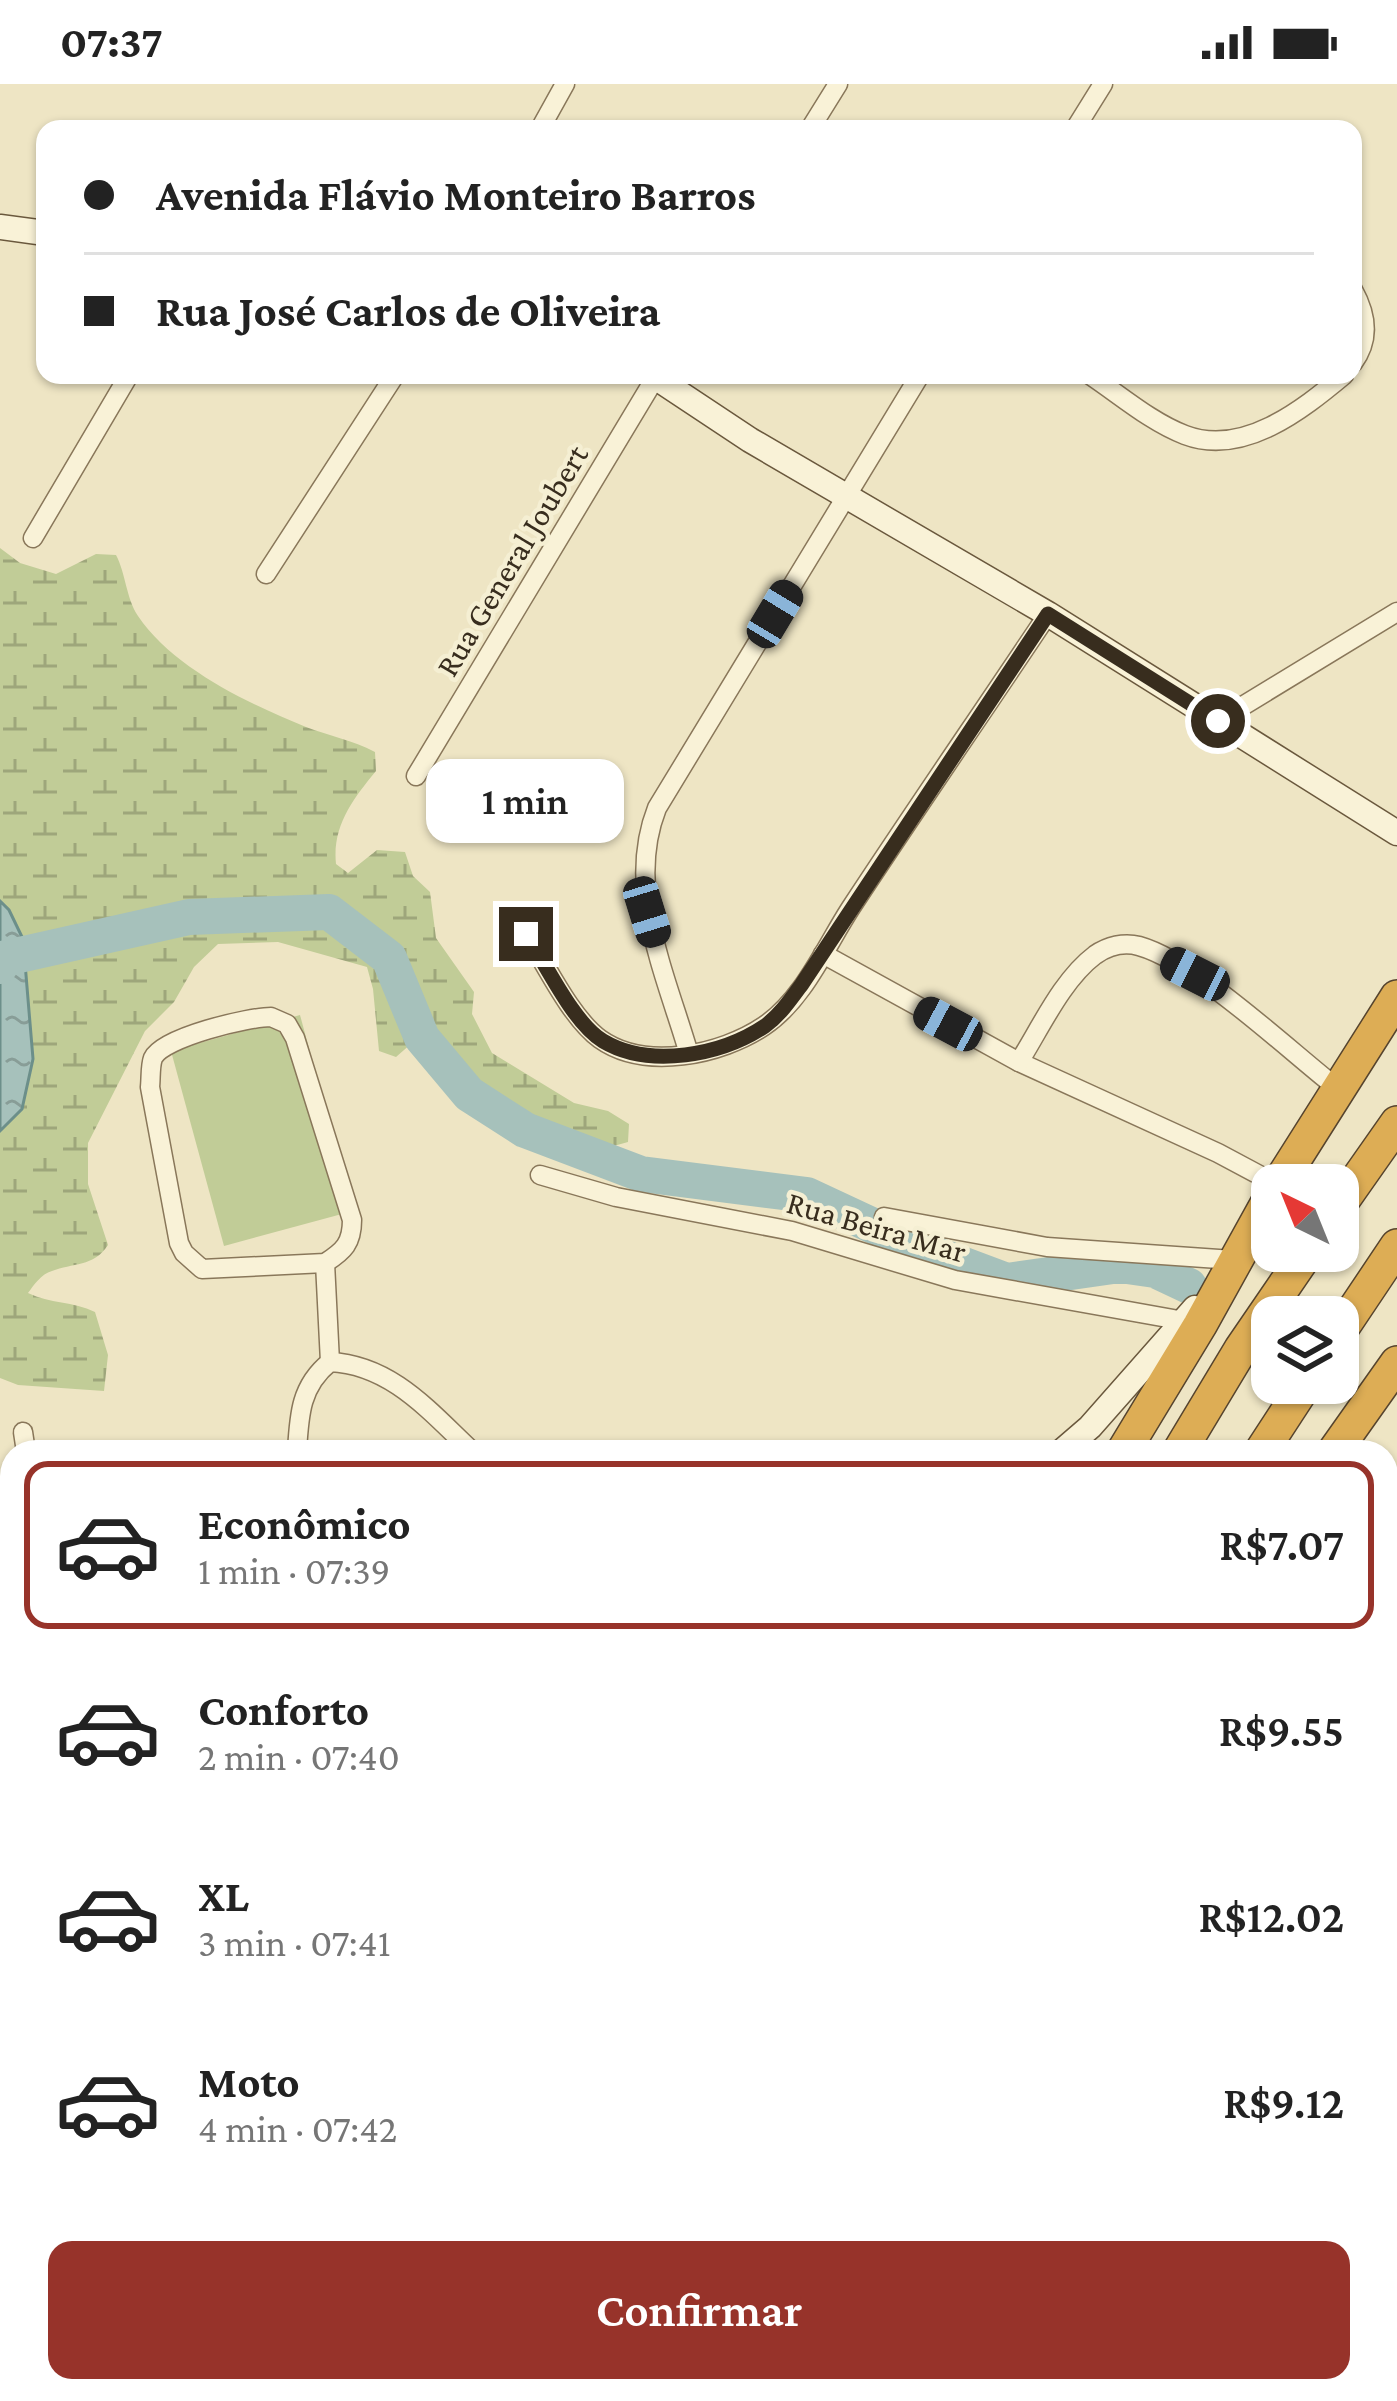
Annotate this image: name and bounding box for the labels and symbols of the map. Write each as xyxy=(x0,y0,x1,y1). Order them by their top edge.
street label: Rua General Joubert xyxy=(428,437,596,683)
car xyxy=(741,574,809,654)
route start xyxy=(1191,694,1245,748)
callout: 1 min xyxy=(427,760,625,844)
car xyxy=(619,872,675,952)
route end xyxy=(499,907,553,961)
car xyxy=(1155,942,1235,1006)
car xyxy=(908,991,988,1057)
north arrow xyxy=(1251,1164,1359,1272)
street label: Rua Beira Mar xyxy=(783,1183,971,1270)

